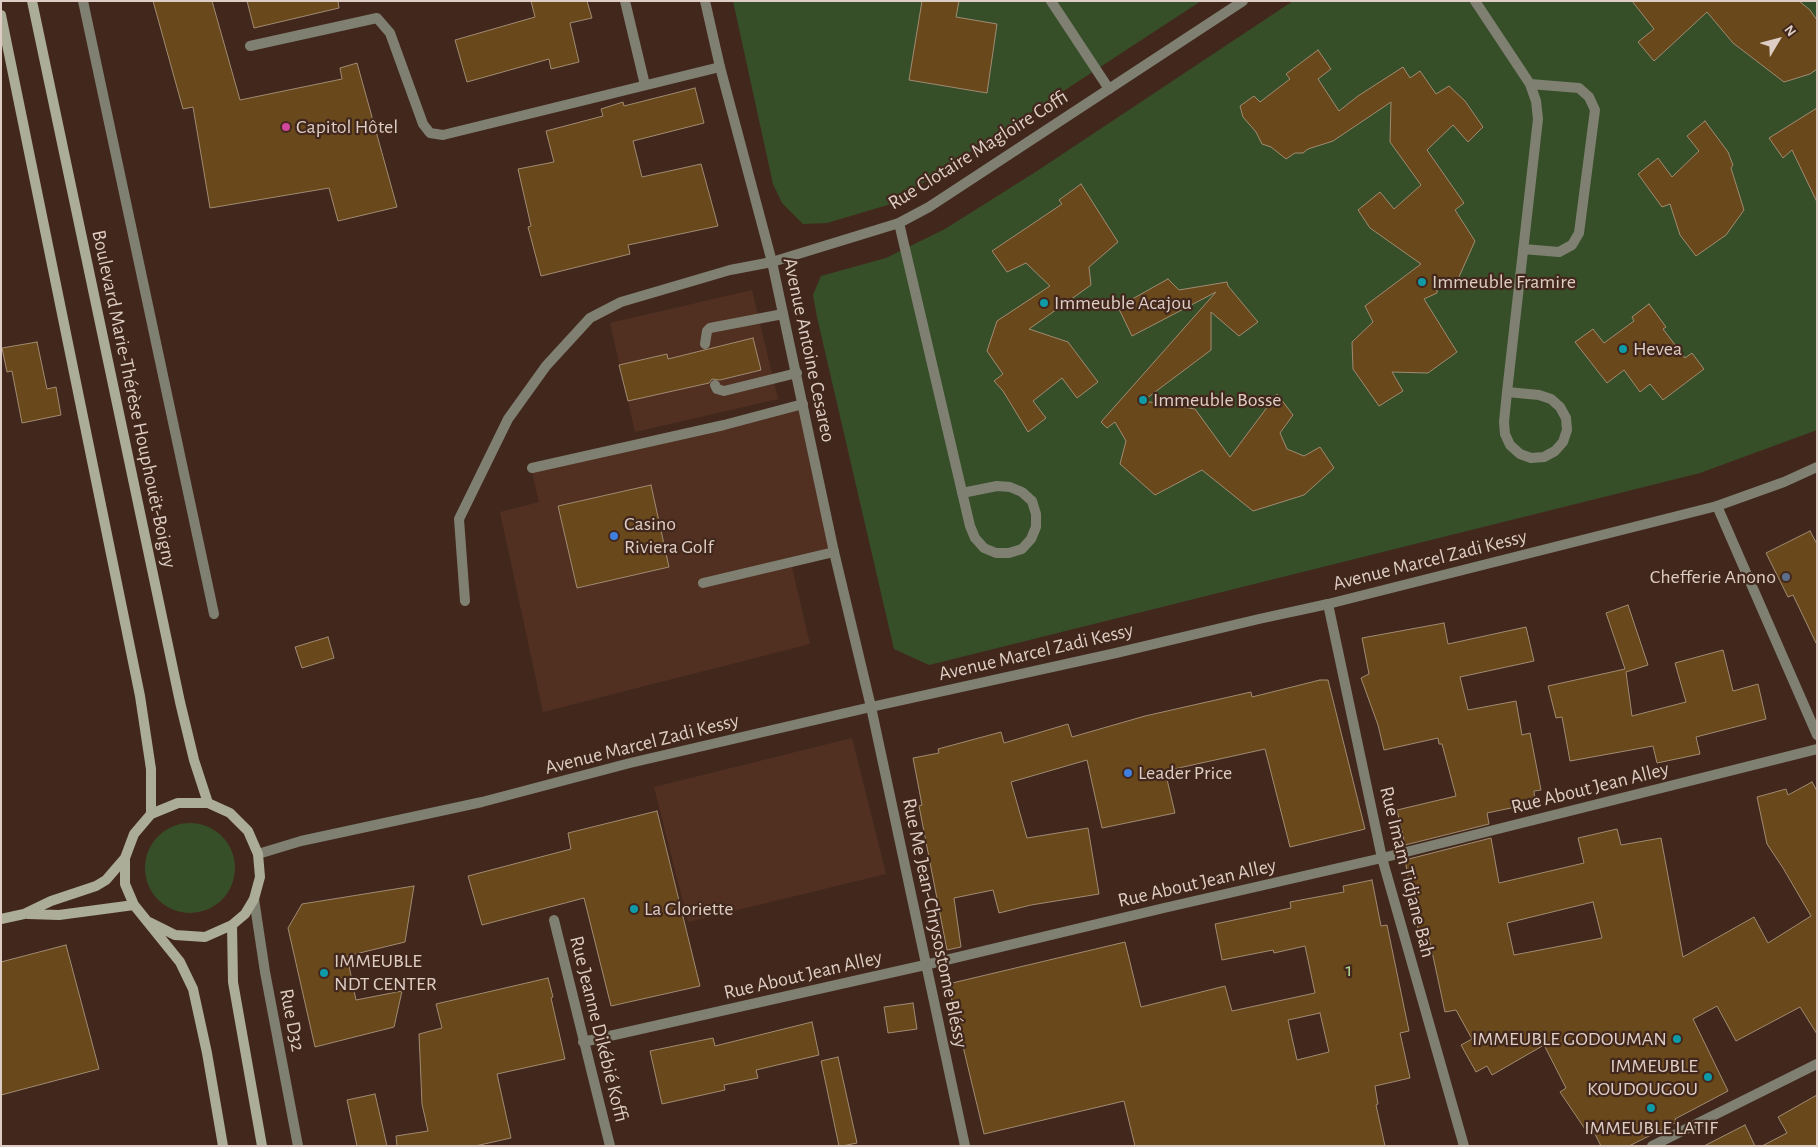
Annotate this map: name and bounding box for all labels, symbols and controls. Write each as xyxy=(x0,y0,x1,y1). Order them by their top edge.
north arrow xyxy=(1753,15,1803,65)
text: N xyxy=(1781,23,1798,39)
street label: Rue Clotaire Magloire Coffi xyxy=(884,85,1072,215)
place label: Capitol Hôtel xyxy=(296,115,398,139)
marker: Capitol Hôtel xyxy=(280,121,292,133)
street label: Boulevard Marie-Thérèse Houphouët-Boigny xyxy=(86,228,182,570)
street label: Avenue Antoine Cesareo xyxy=(778,256,840,444)
place label: Immeuble Framire xyxy=(1432,270,1576,294)
marker: Immeuble Framire xyxy=(1416,276,1428,288)
place label: Immeuble Acajou xyxy=(1054,291,1191,315)
marker: Immeuble Acajou xyxy=(1038,297,1050,309)
place label: Hevea xyxy=(1633,337,1682,361)
marker: Hevea xyxy=(1617,343,1629,355)
place label: Immeuble Bosse xyxy=(1153,388,1281,412)
marker: Immeuble Bosse xyxy=(1137,394,1149,406)
place label: Casino Riviera Golf xyxy=(624,512,714,559)
street label: Avenue Marcel Zadi Kessy xyxy=(1330,524,1530,596)
marker: Casino Riviera Golf xyxy=(608,530,620,542)
place label: Chefferie Anono xyxy=(1650,565,1776,589)
marker: Chefferie Anono xyxy=(1780,571,1792,583)
street label: Avenue Marcel Zadi Kessy xyxy=(936,618,1136,686)
street label: Avenue Marcel Zadi Kessy xyxy=(542,708,742,780)
street label: Rue About Jean Alley xyxy=(1509,757,1671,819)
place label: Leader Price xyxy=(1138,761,1232,785)
marker: Leader Price xyxy=(1122,767,1134,779)
street label: Rue Imam Tidjane Bah xyxy=(1374,784,1440,960)
street label: Rue Me Jean-Chrysostome Bléssy xyxy=(897,796,973,1050)
street label: Rue About Jean Alley xyxy=(1115,853,1279,913)
place label: La Gloriette xyxy=(644,897,733,921)
marker: La Gloriette xyxy=(628,903,640,915)
street label: Rue Jeanne Dikébié Koffi xyxy=(564,933,634,1125)
street label: Rue About Jean Alley xyxy=(721,945,885,1005)
place label: IMMEUBLE NDT CENTER xyxy=(334,949,437,996)
park label: 1 xyxy=(1346,958,1352,982)
marker: IMMEUBLE NDT CENTER xyxy=(318,967,330,979)
street label: Rue D32 xyxy=(274,986,310,1054)
place label: IMMEUBLE GODOUMAN xyxy=(1472,1027,1667,1051)
marker: IMMEUBLE GODOUMAN xyxy=(1671,1033,1683,1045)
place label: IMMEUBLE KOUDOUGOU xyxy=(1587,1054,1698,1101)
marker: IMMEUBLE KOUDOUGOU xyxy=(1702,1071,1714,1083)
marker: IMMEUBLE LATIF xyxy=(1645,1102,1657,1114)
place label: IMMEUBLE LATIF xyxy=(1584,1116,1718,1140)

